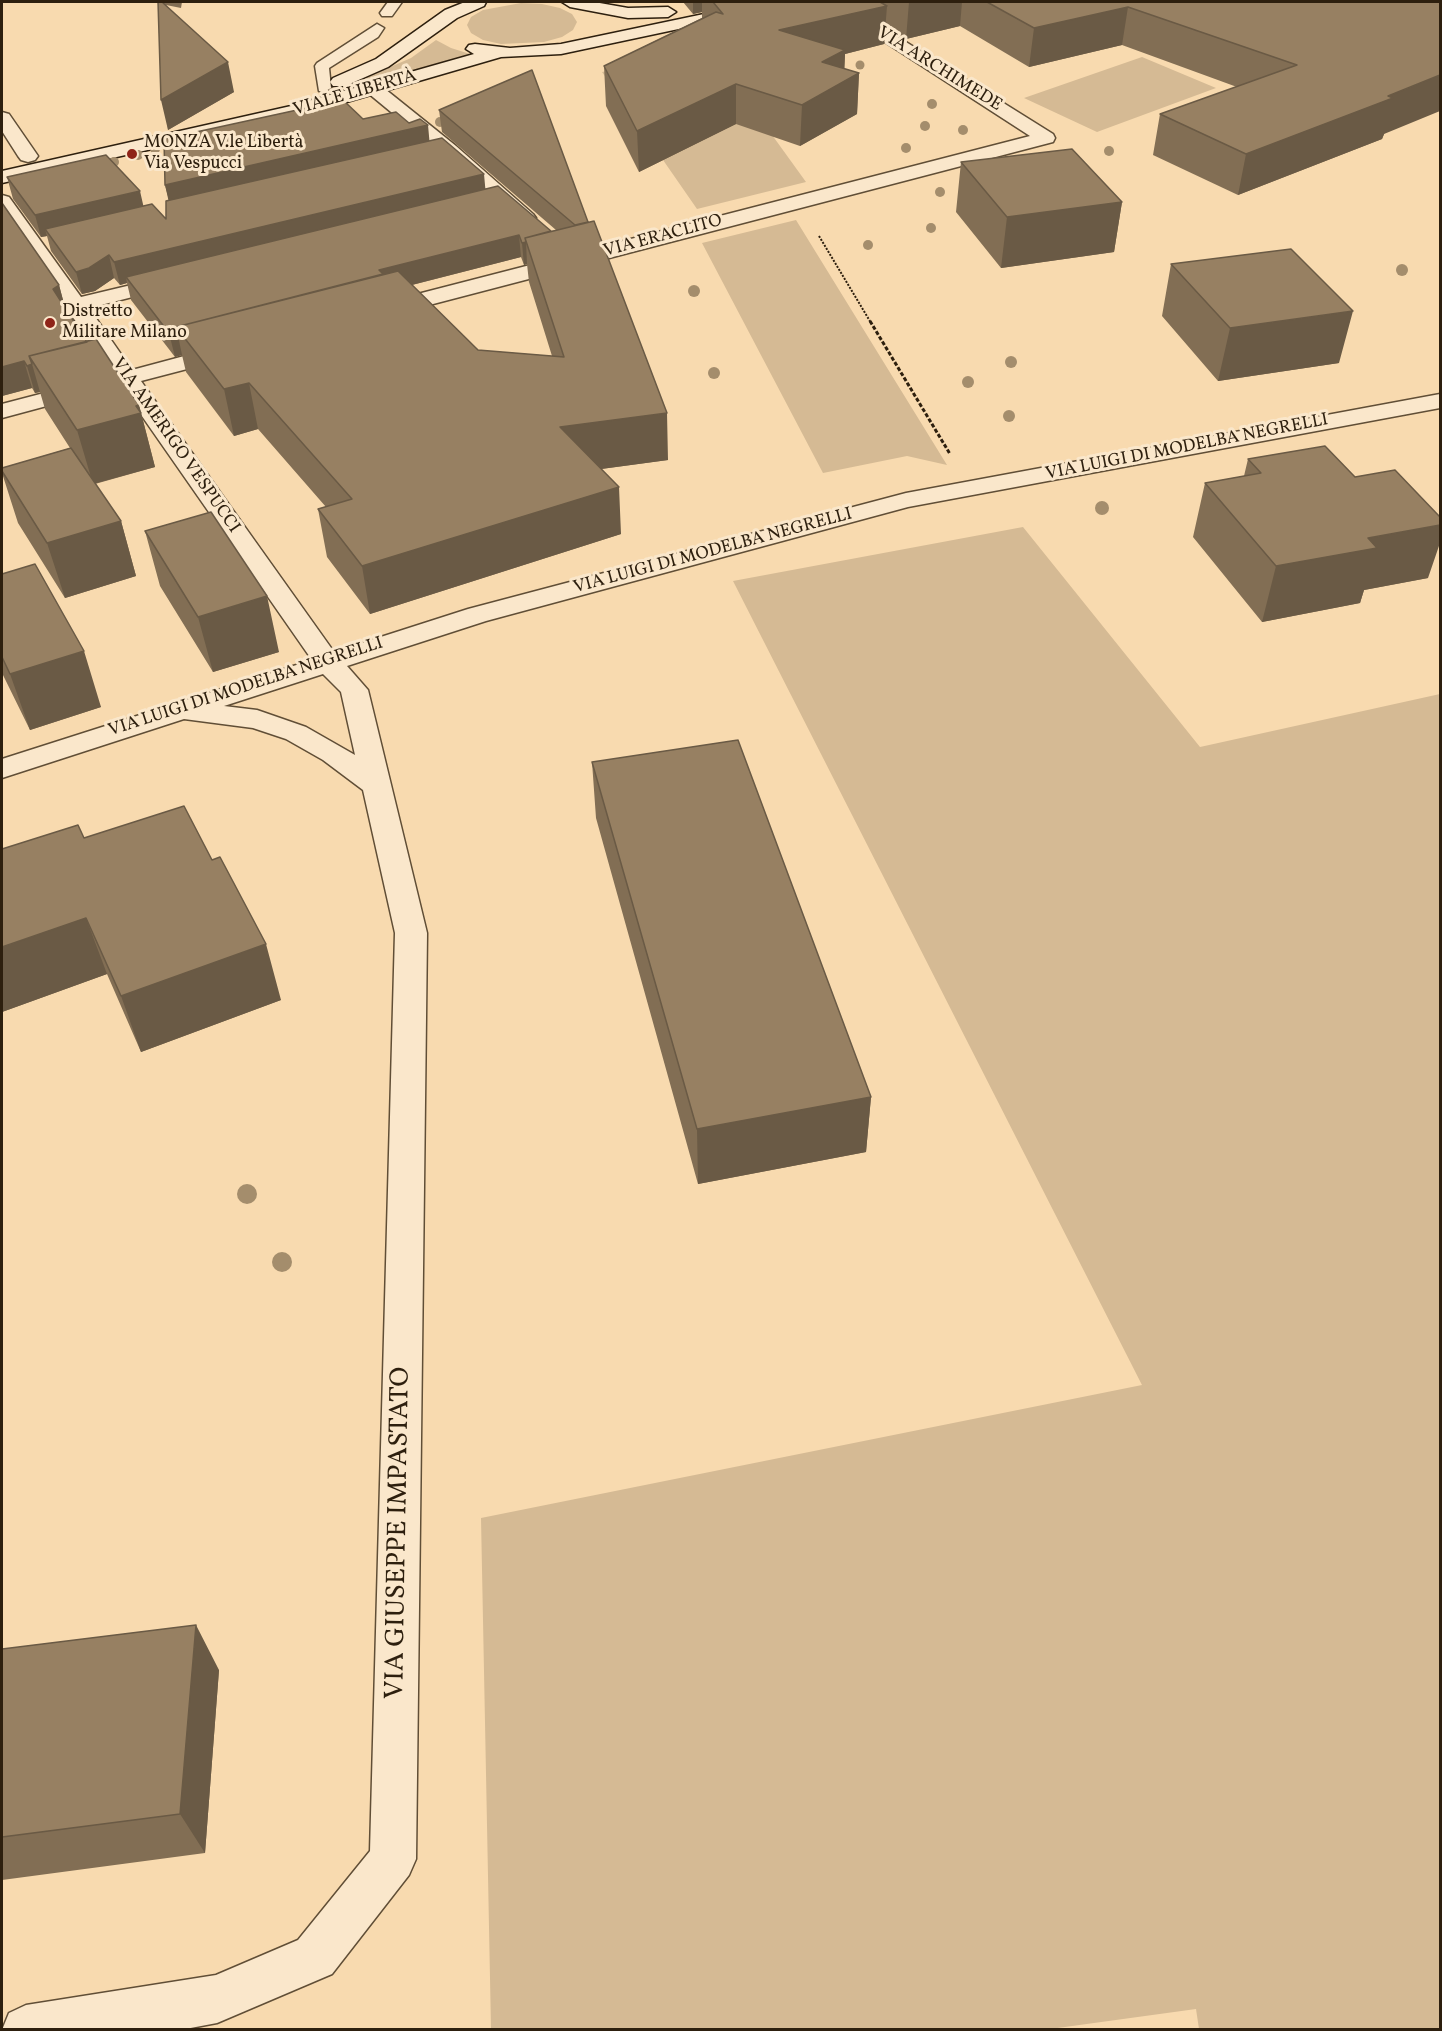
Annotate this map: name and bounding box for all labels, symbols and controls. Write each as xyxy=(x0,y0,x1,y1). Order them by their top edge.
street label: VIA ARCHIMEDE xyxy=(873,23,1005,117)
street label: VIALE LIBERTÀ xyxy=(291,66,419,122)
place label: MONZA V.le Libertà Via Vespucci xyxy=(144,133,304,176)
marker: MONZA V.le Libertà Via Vespucci xyxy=(125,147,139,161)
street label: VIA ERACLITO xyxy=(601,211,725,263)
place label: Distretto Militare Milano xyxy=(62,302,187,344)
marker: Distretto Militare Milano xyxy=(43,316,57,330)
street label: VIA AMERIGO VESPUCCI xyxy=(106,354,244,538)
street label: VIA LUIGI DI MODELBA NEGRELLI xyxy=(1044,410,1330,486)
street label: VIA LUIGI DI MODELBA NEGRELLI xyxy=(571,504,855,600)
street label: VIA LUIGI DI MODELBA NEGRELLI xyxy=(106,633,386,743)
street label: VIA GIUSEPPE IMPASTATO xyxy=(381,1367,419,1699)

